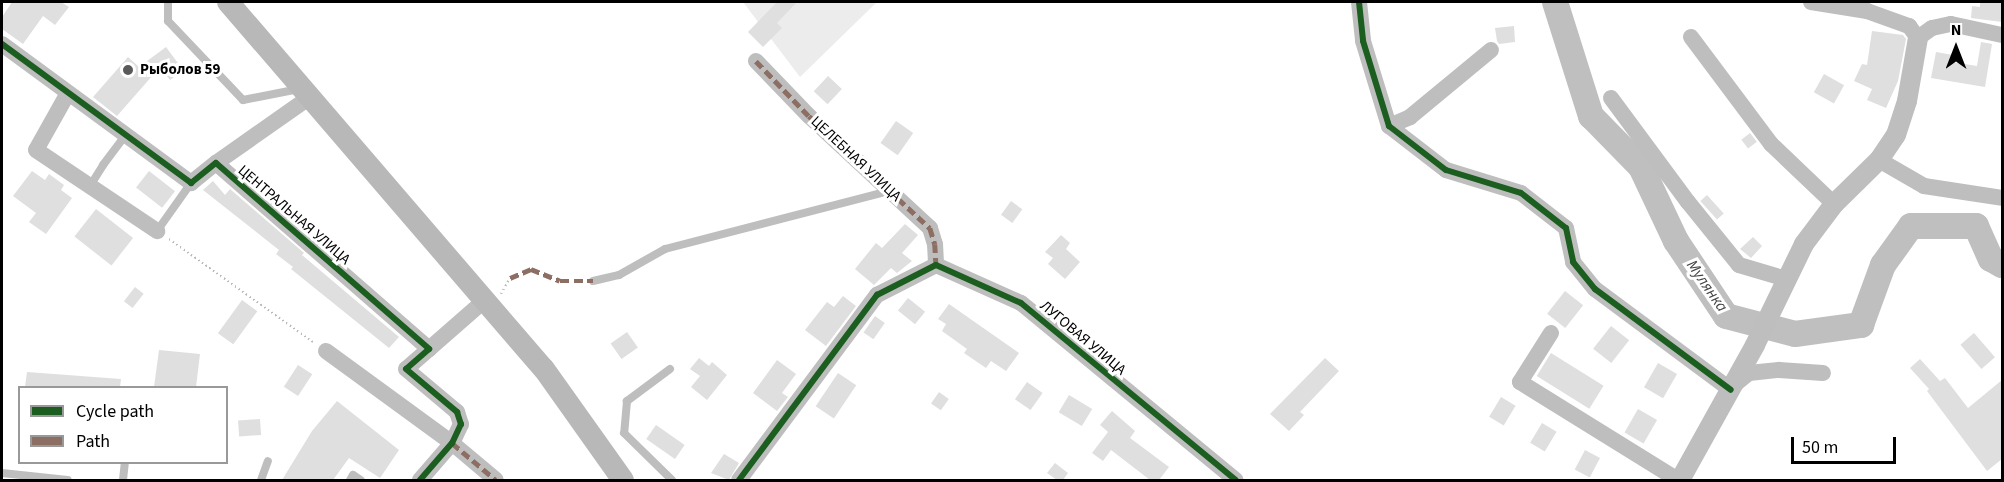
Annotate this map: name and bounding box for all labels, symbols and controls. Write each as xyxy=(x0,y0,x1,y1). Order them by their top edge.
north arrow xyxy=(1926,18,1986,78)
text: N xyxy=(1951,19,1961,41)
place label: Рыболов 59 xyxy=(140,61,220,79)
marker: Рыболов 59 xyxy=(121,63,135,77)
street label: ЦЕЛЕБНАЯ УЛИЦА xyxy=(807,113,905,205)
street label: ЦЕНТРАЛЬНАЯ УЛИЦА xyxy=(234,161,354,269)
water label: Мулянка xyxy=(1682,256,1732,316)
street label: ЛУГОВАЯ УЛИЦА xyxy=(1036,297,1130,379)
legend xyxy=(18,386,228,464)
text: Cycle path xyxy=(76,399,154,424)
scale bar xyxy=(1794,425,1899,463)
text: Path xyxy=(76,429,110,454)
text: 50 m xyxy=(1802,435,1838,460)

